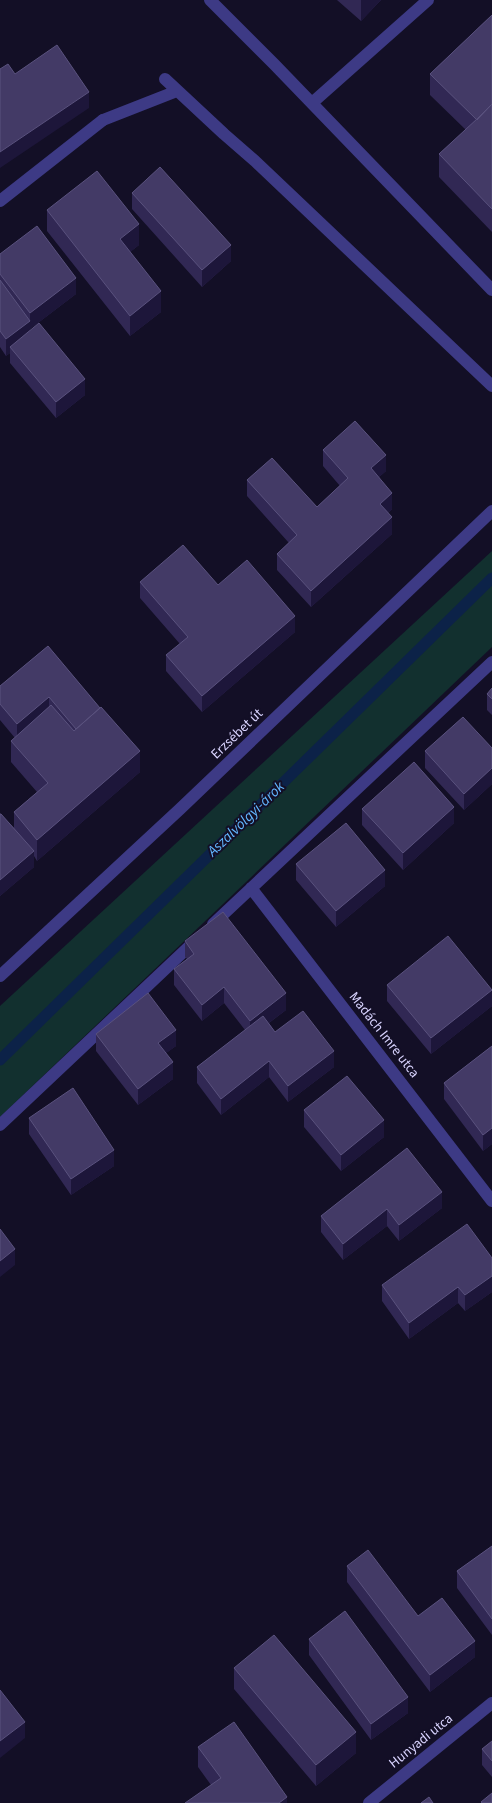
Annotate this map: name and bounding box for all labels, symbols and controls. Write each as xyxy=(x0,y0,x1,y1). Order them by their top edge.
street label: Erzsébet út xyxy=(207,704,268,764)
water label: Aszalvölgyi-árok xyxy=(202,776,290,862)
street label: Madách Imre utca xyxy=(344,988,424,1082)
street label: Hunyadi utca xyxy=(385,1709,457,1773)

